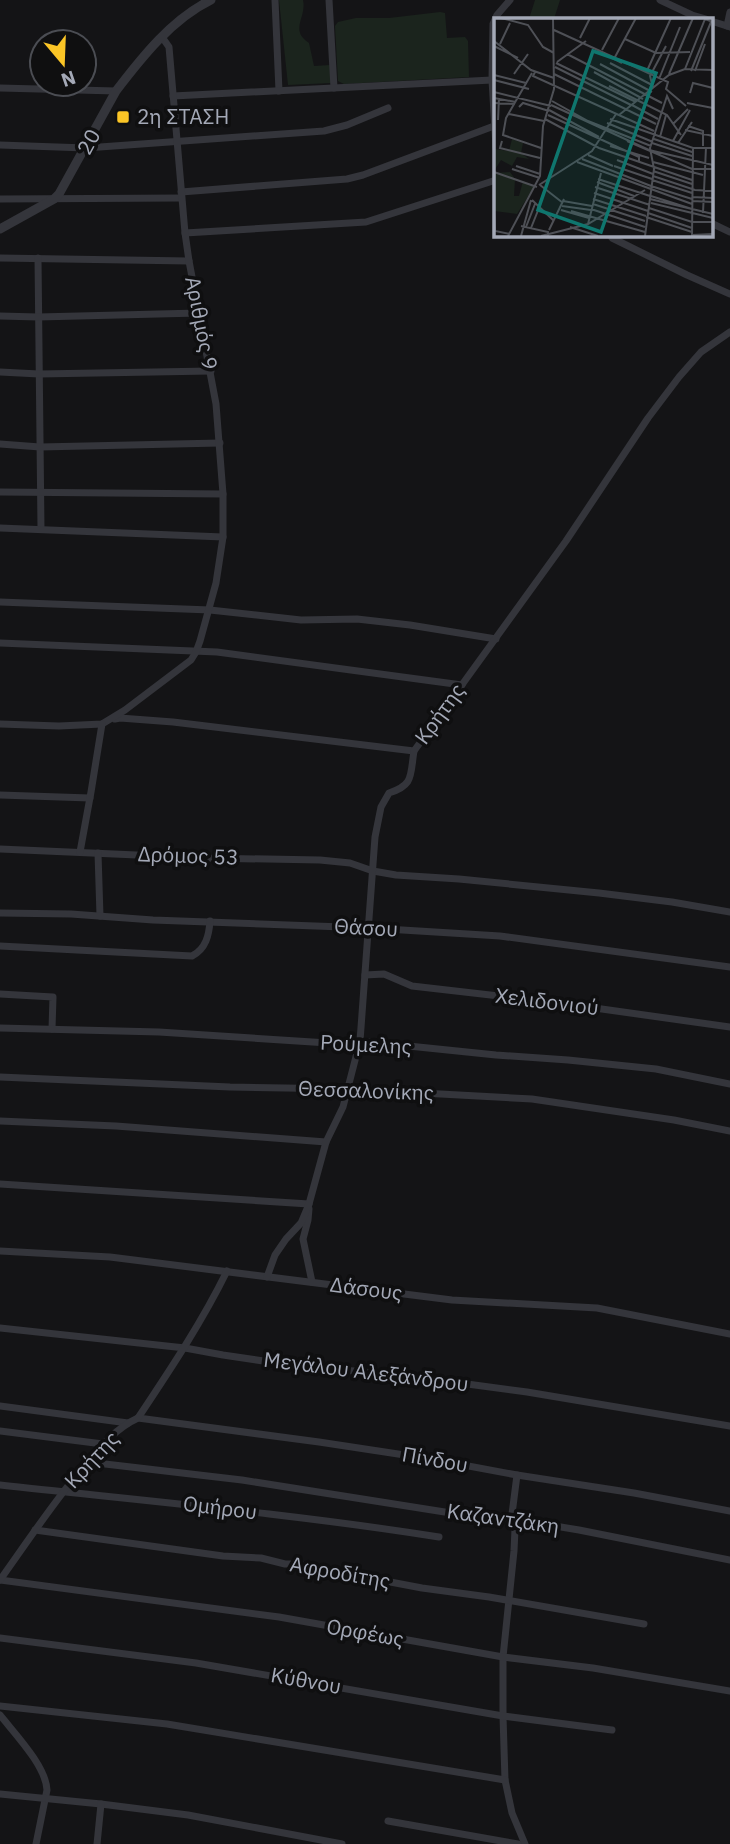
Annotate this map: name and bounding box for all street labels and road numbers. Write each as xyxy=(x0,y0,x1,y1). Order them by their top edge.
street label: 20 xyxy=(70,124,106,159)
street label: Αριθμός 9 xyxy=(179,274,225,372)
street label: Κρήτης xyxy=(408,677,471,749)
street label: Δρόμος 53 xyxy=(137,839,239,871)
street label: Θάσου xyxy=(333,911,399,943)
street label: Χελιδονιού xyxy=(494,981,600,1021)
street label: Ρούμελης xyxy=(319,1028,413,1060)
street label: Θεσσαλονίκης xyxy=(298,1074,434,1106)
street label: Δάσους xyxy=(328,1270,404,1306)
street label: Μεγάλου Αλεξάνδρου xyxy=(262,1345,470,1397)
street label: Κρήτης xyxy=(58,1425,125,1494)
street label: Πίνδου xyxy=(400,1439,470,1479)
street label: Ομήρου xyxy=(182,1489,259,1525)
street label: Καζαντζάκη xyxy=(445,1496,561,1540)
street label: Αφροδίτης xyxy=(288,1549,393,1595)
street label: Ορφέως xyxy=(324,1611,406,1653)
street label: Κύθνου xyxy=(269,1660,344,1700)

